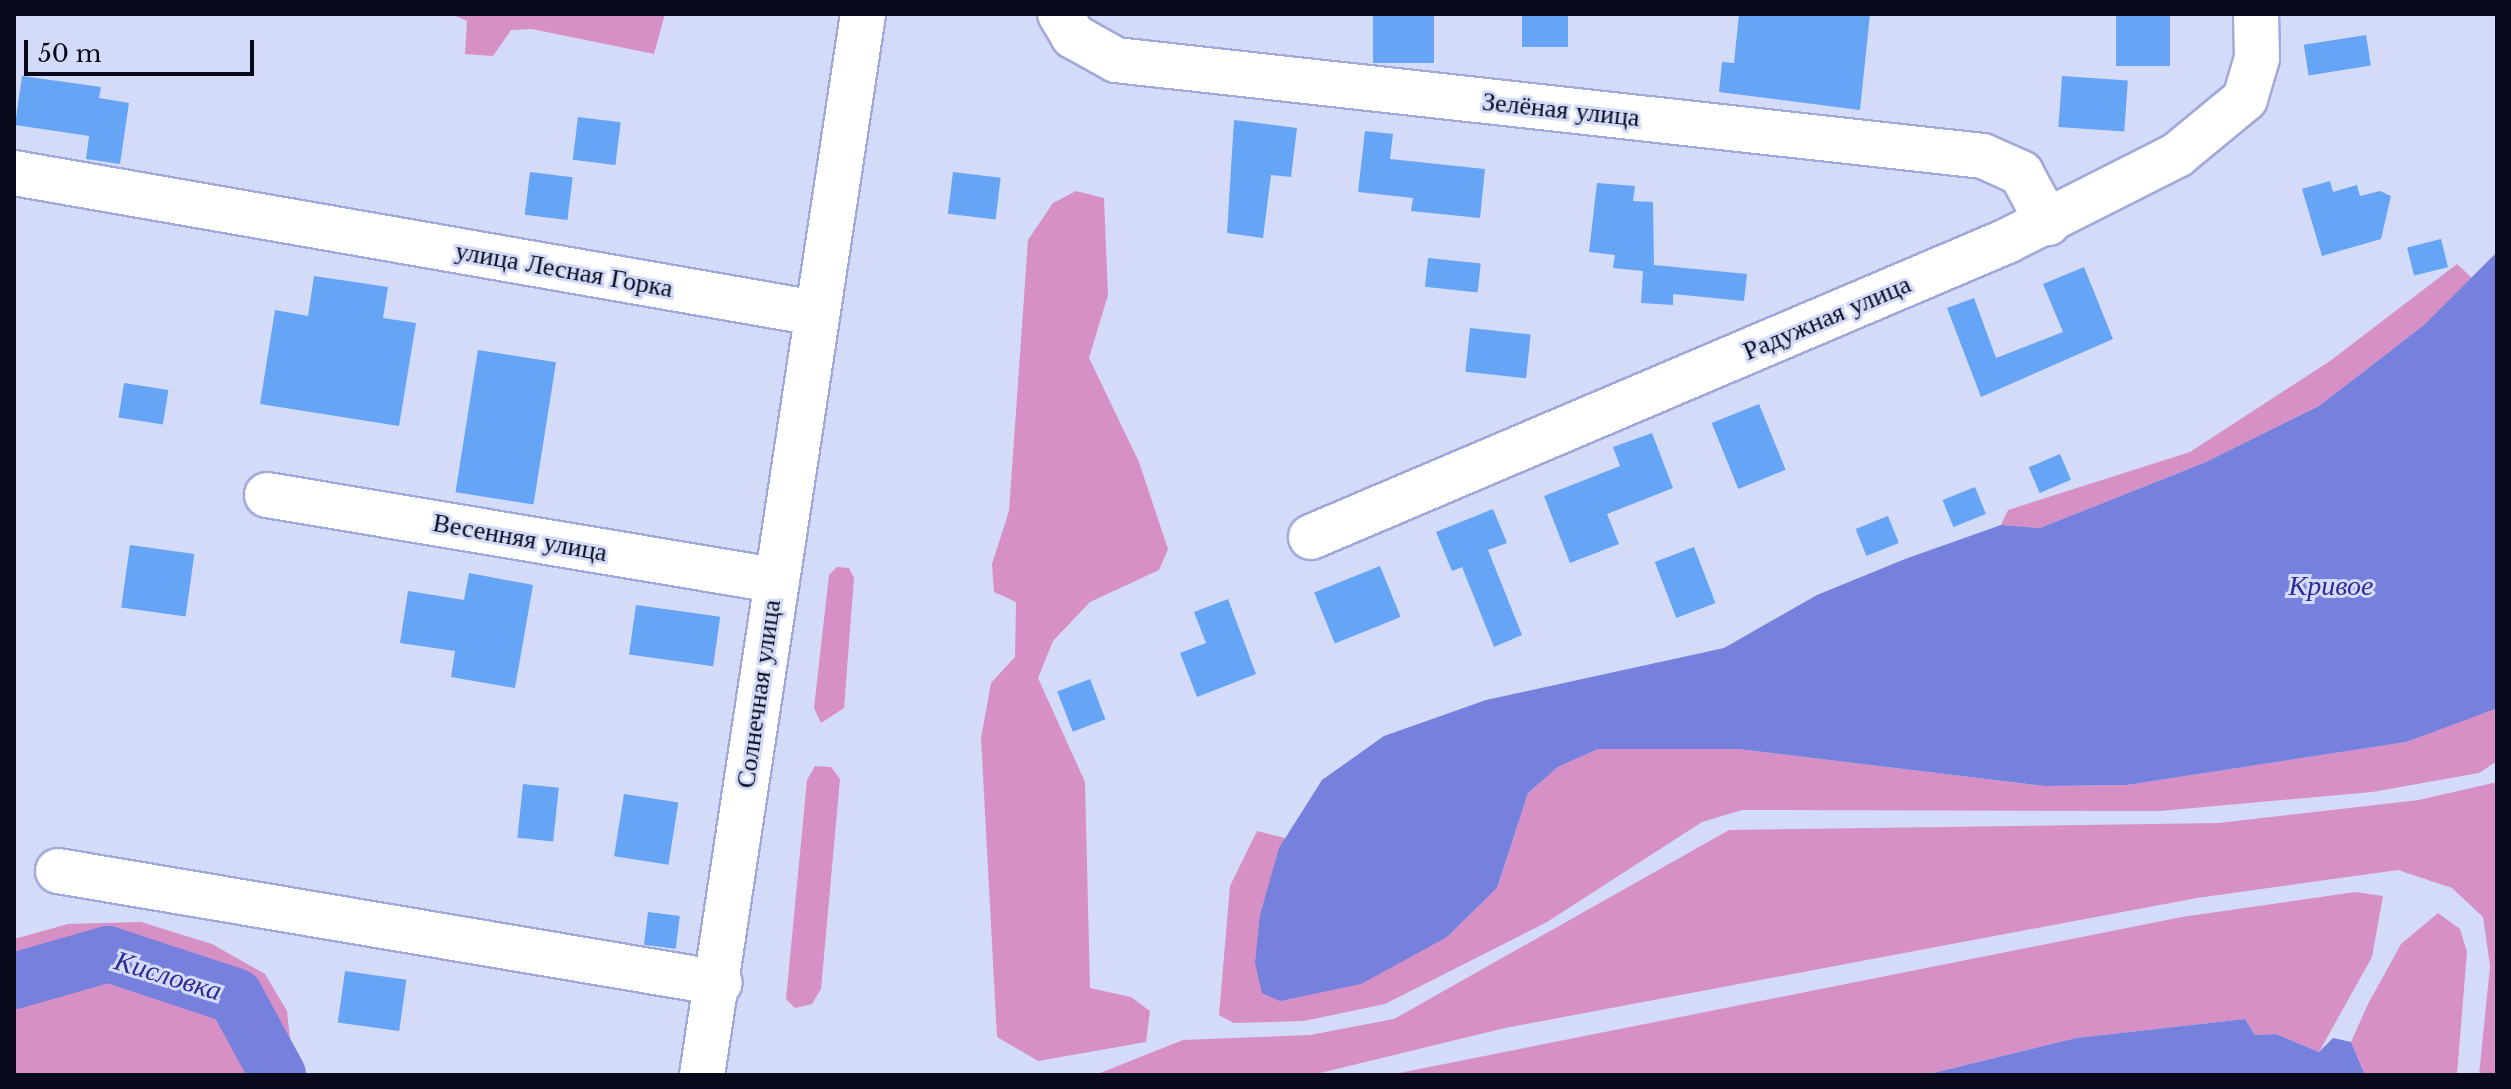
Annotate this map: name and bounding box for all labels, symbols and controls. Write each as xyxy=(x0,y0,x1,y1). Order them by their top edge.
scale bar xyxy=(28,24,258,74)
text: 50 m xyxy=(38,39,101,68)
street label: Зелёная улица xyxy=(1481,86,1641,134)
street label: улица Лесная Горка xyxy=(453,236,675,304)
street label: Радужная улица xyxy=(1739,269,1915,367)
street label: Весенняя улица xyxy=(430,507,610,569)
water label: Кривое xyxy=(2289,569,2373,603)
street label: Солнечная улица xyxy=(730,598,788,790)
water label: Кисловка xyxy=(110,944,226,1008)

